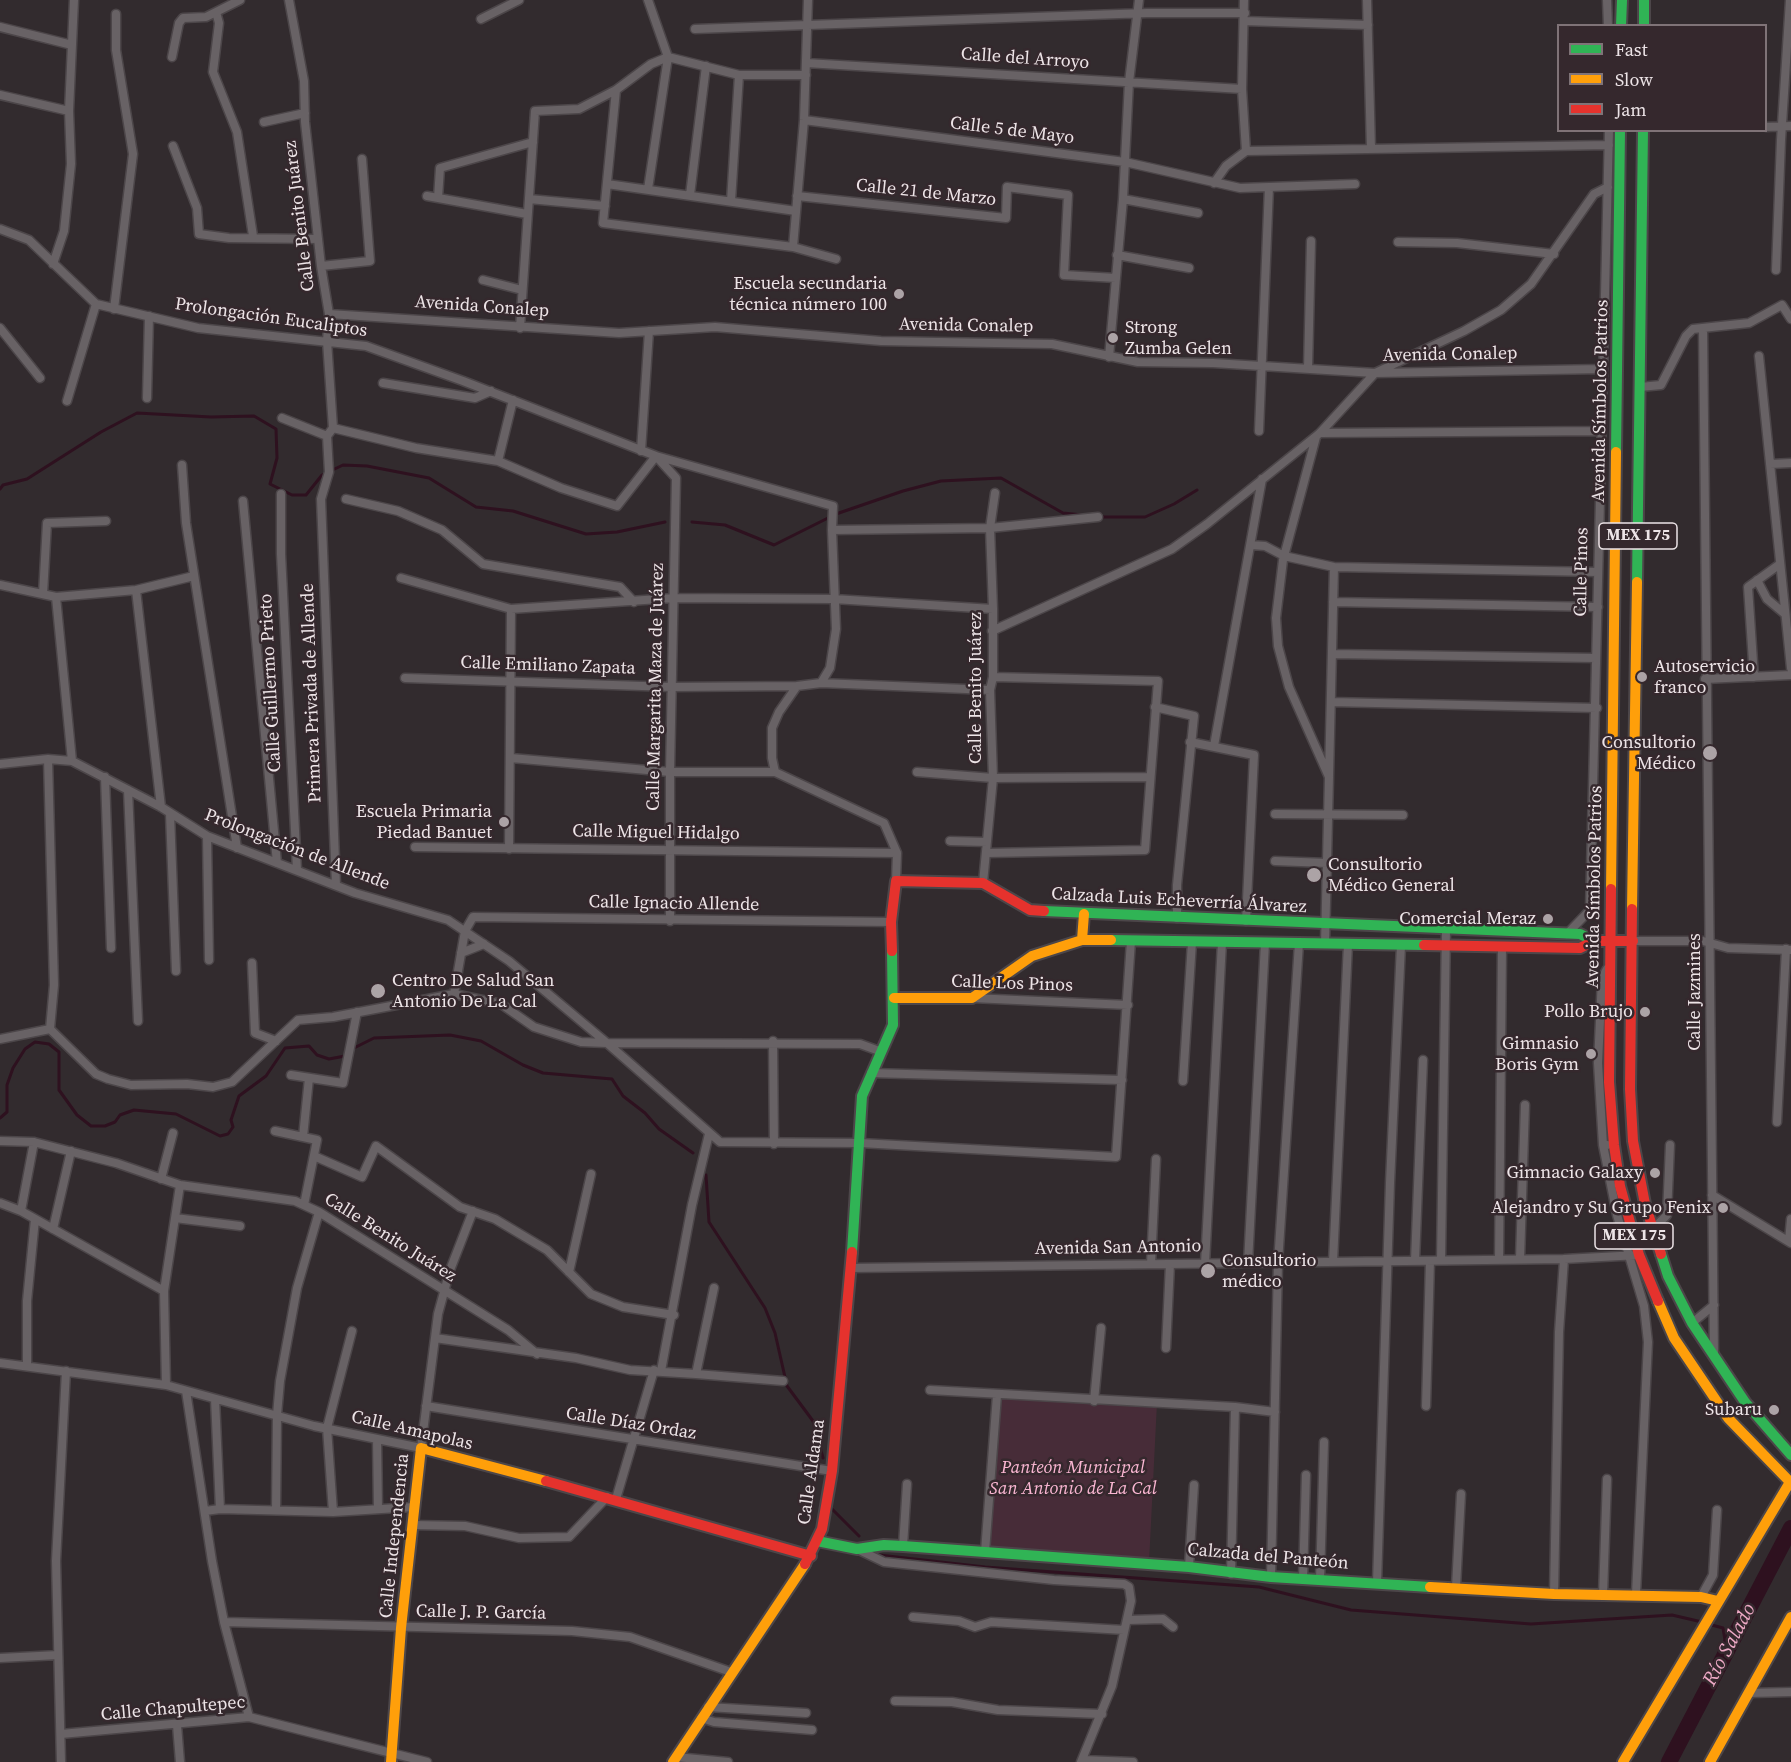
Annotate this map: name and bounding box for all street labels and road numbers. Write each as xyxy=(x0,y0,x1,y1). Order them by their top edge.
street label: Calle del Arroyo xyxy=(960,44,1090,74)
street label: Calle 5 de Mayo xyxy=(949,113,1075,149)
street label: Calle Benito Juárez xyxy=(280,139,320,293)
street label: Calle 21 de Marzo xyxy=(855,175,997,211)
street label: Avenida Conalep xyxy=(414,292,550,322)
street label: Prolongación Eucaliptos xyxy=(173,294,369,342)
street label: Avenida Símbolos Patrios xyxy=(1588,299,1614,503)
street label: Avenida Conalep xyxy=(899,314,1033,338)
street label: Avenida Conalep xyxy=(1383,343,1517,367)
road number: MEX 175 xyxy=(1599,523,1677,549)
street label: Calle Pinos xyxy=(1570,527,1594,617)
street label: Calle Margarita Maza de Juárez xyxy=(643,563,669,811)
street label: Primera Privada de Allende xyxy=(297,583,327,803)
street label: Calle Guillermo Prieto xyxy=(256,593,286,773)
street label: Calle Benito Juárez xyxy=(965,612,987,764)
street label: Calle Emiliano Zapata xyxy=(460,652,636,680)
street label: Avenida Símbolos Patrios xyxy=(1582,785,1608,989)
street label: Prolongación de Allende xyxy=(201,805,393,895)
street label: Calle Miguel Hidalgo xyxy=(572,821,740,845)
street label: Calzada Luis Echeverría Álvarez xyxy=(1051,884,1307,918)
street label: Calle Ignacio Allende xyxy=(588,892,760,916)
street label: Calle Jazmines xyxy=(1684,933,1706,1051)
street label: Calle Los Pinos xyxy=(951,971,1073,997)
street label: Calle Benito Juárez xyxy=(320,1189,460,1287)
road number: MEX 175 xyxy=(1595,1223,1673,1249)
street label: Avenida San Antonio xyxy=(1035,1236,1201,1260)
street label: Calle Díaz Ordaz xyxy=(564,1403,698,1445)
street label: Calle Amapolas xyxy=(349,1407,475,1455)
street label: Calle Aldama xyxy=(794,1418,830,1526)
street label: Calle Independencia xyxy=(376,1453,414,1619)
street label: Calzada del Panteón xyxy=(1187,1539,1349,1575)
street label: Calle J. P. García xyxy=(416,1601,546,1625)
street label: Calle Chapultepec xyxy=(100,1692,246,1726)

